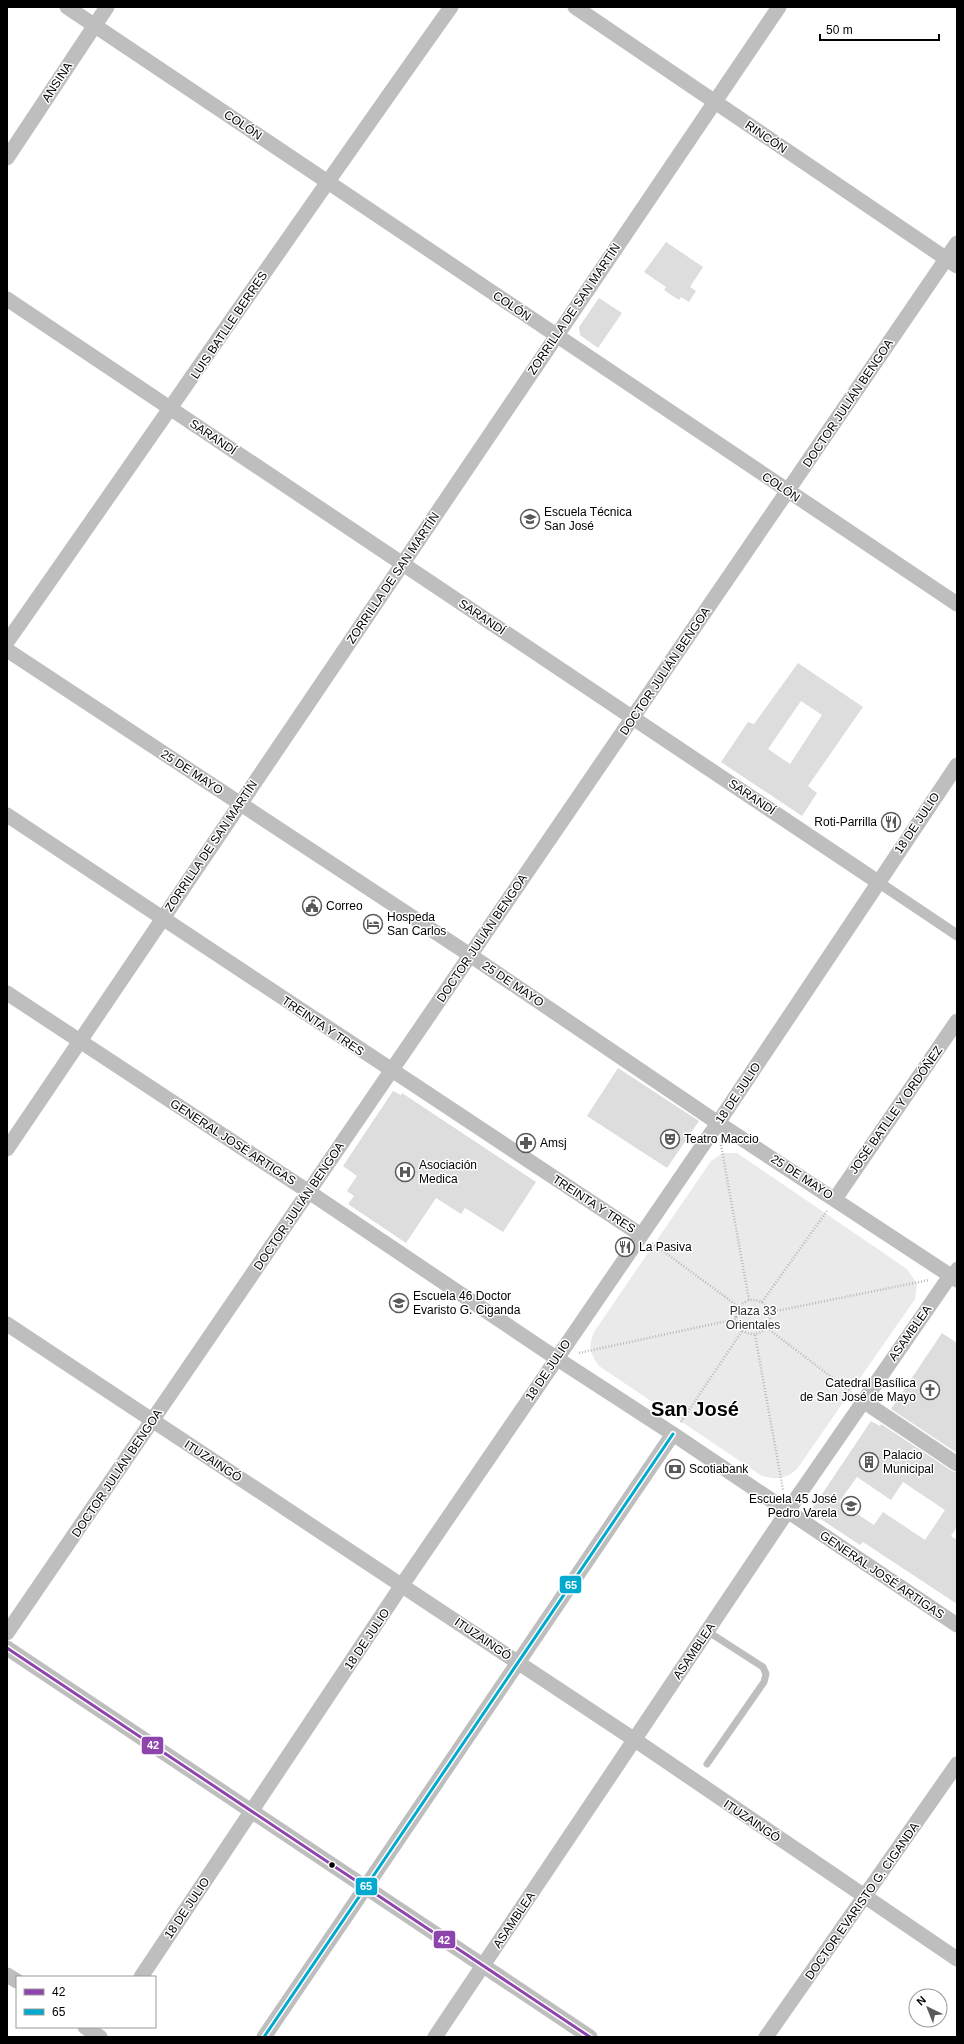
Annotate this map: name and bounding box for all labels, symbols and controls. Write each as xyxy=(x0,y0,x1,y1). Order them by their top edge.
scale bar xyxy=(820,16,939,42)
text: 50 m xyxy=(826,23,853,37)
street label: ANSINA xyxy=(39,59,75,105)
street label: COLÓN xyxy=(221,106,265,143)
street label: RINCÓN xyxy=(742,117,790,156)
street label: ZORRILLA DE SAN MARTÍN xyxy=(524,240,623,377)
street label: LUIS BATLLE BERRES xyxy=(188,269,270,381)
street label: COLÓN xyxy=(490,287,534,324)
street label: DOCTOR JULIÁN BENGOA xyxy=(799,336,896,470)
street label: SARANDÍ xyxy=(187,415,240,458)
street label: COLÓN xyxy=(759,468,803,505)
place label: Escuela Técnica San José xyxy=(544,505,632,533)
school or university icon: Escuela Técnica San José xyxy=(519,508,541,530)
street label: ZORRILLA DE SAN MARTÍN xyxy=(343,509,442,646)
street label: SARANDÍ xyxy=(456,595,509,638)
street label: DOCTOR JULIÁN BENGOA xyxy=(616,604,713,738)
street label: 25 DE MAYO xyxy=(158,747,226,797)
street label: SARANDÍ xyxy=(726,775,779,818)
street label: ZORRILLA DE SAN MARTÍN xyxy=(161,777,260,914)
street label: 18 DE JULIO xyxy=(891,790,943,856)
restaurant icon: Roti-Parrilla xyxy=(880,811,902,833)
place label: Roti-Parrilla xyxy=(814,815,877,829)
street label: DOCTOR JULIÁN BENGOA xyxy=(433,871,530,1005)
public building icon: Correo xyxy=(301,895,323,917)
place label: Correo xyxy=(326,899,363,913)
place label: Hospeda San Carlos xyxy=(387,910,446,938)
hotel icon: Hospeda San Carlos xyxy=(362,913,384,935)
street label: 25 DE MAYO xyxy=(480,958,546,1010)
street label: TREINTA Y TRES xyxy=(279,993,367,1059)
street label: JOSÉ BATLLE Y ORDÓÑEZ xyxy=(846,1043,946,1177)
street label: 18 DE JULIO xyxy=(712,1060,764,1126)
street label: GENERAL JOSÉ ARTIGAS xyxy=(168,1095,299,1188)
theatre icon: Teatro Maccio xyxy=(659,1128,681,1150)
pharmacy icon: Amsj xyxy=(515,1132,537,1154)
place label: Teatro Maccio xyxy=(684,1132,759,1146)
place label: Amsj xyxy=(540,1136,567,1150)
street label: DOCTOR JULIÁN BENGOA xyxy=(250,1139,347,1273)
street label: 25 DE MAYO xyxy=(768,1152,836,1202)
place label: Asociación Medica xyxy=(419,1158,477,1186)
hospital icon: Asociación Medica xyxy=(394,1161,416,1183)
street label: TREINTA Y TRES xyxy=(550,1172,638,1236)
restaurant icon: La Pasiva xyxy=(614,1236,636,1258)
place label: La Pasiva xyxy=(639,1240,692,1254)
place label: Escuela 46 Doctor Evaristo G. Ciganda xyxy=(413,1289,521,1317)
school or university icon: Escuela 46 Doctor Evaristo G. Ciganda xyxy=(388,1292,410,1314)
street label: ASAMBLEA xyxy=(886,1302,934,1364)
park label: Plaza 33 Orientales xyxy=(726,1304,780,1332)
street label: 18 DE JULIO xyxy=(522,1337,574,1403)
place label: Catedral Basílica de San José de Mayo xyxy=(800,1376,916,1404)
church icon: Catedral Basílica de San José de Mayo xyxy=(919,1379,941,1401)
district label: San José xyxy=(651,1398,739,1420)
street label: DOCTOR JULIÁN BENGOA xyxy=(68,1406,165,1540)
street label: ITUZAINGÓ xyxy=(182,1436,245,1485)
place label: Palacio Municipal xyxy=(883,1448,934,1476)
building icon: Palacio Municipal xyxy=(858,1451,880,1473)
bank icon: Scotiabank xyxy=(664,1458,686,1480)
place label: Scotiabank xyxy=(689,1462,749,1476)
place label: Escuela 45 José Pedro Varela xyxy=(749,1492,837,1520)
school or university icon: Escuela 45 José Pedro Varela xyxy=(840,1495,862,1517)
street label: GENERAL JOSÉ ARTIGAS xyxy=(817,1527,947,1622)
line badge: 65 xyxy=(559,1575,582,1594)
text: 65 xyxy=(565,1579,577,1591)
street label: 18 DE JULIO xyxy=(341,1606,393,1672)
street label: ITUZAINGÓ xyxy=(452,1614,515,1663)
street label: ASAMBLEA xyxy=(670,1620,718,1682)
line badge: 42 xyxy=(141,1736,164,1755)
text: 42 xyxy=(147,1739,159,1751)
street label: ITUZAINGÓ xyxy=(721,1796,784,1845)
street label: DOCTOR EVARISTO G. CIGANDA xyxy=(802,1820,922,1982)
unlabelled marker xyxy=(327,1860,337,1870)
street label: 18 DE JULIO xyxy=(161,1875,213,1941)
line badge: 65 xyxy=(355,1877,378,1896)
text: 65 xyxy=(360,1880,372,1892)
street label: ASAMBLEA xyxy=(490,1889,538,1951)
line badge: 42 xyxy=(433,1930,456,1949)
text: 42 xyxy=(438,1934,450,1946)
legend xyxy=(16,1976,156,2028)
text: 42 xyxy=(52,1985,66,1999)
north arrow xyxy=(908,1988,948,2028)
text: N xyxy=(914,1994,928,2008)
text: 65 xyxy=(52,2005,66,2019)

